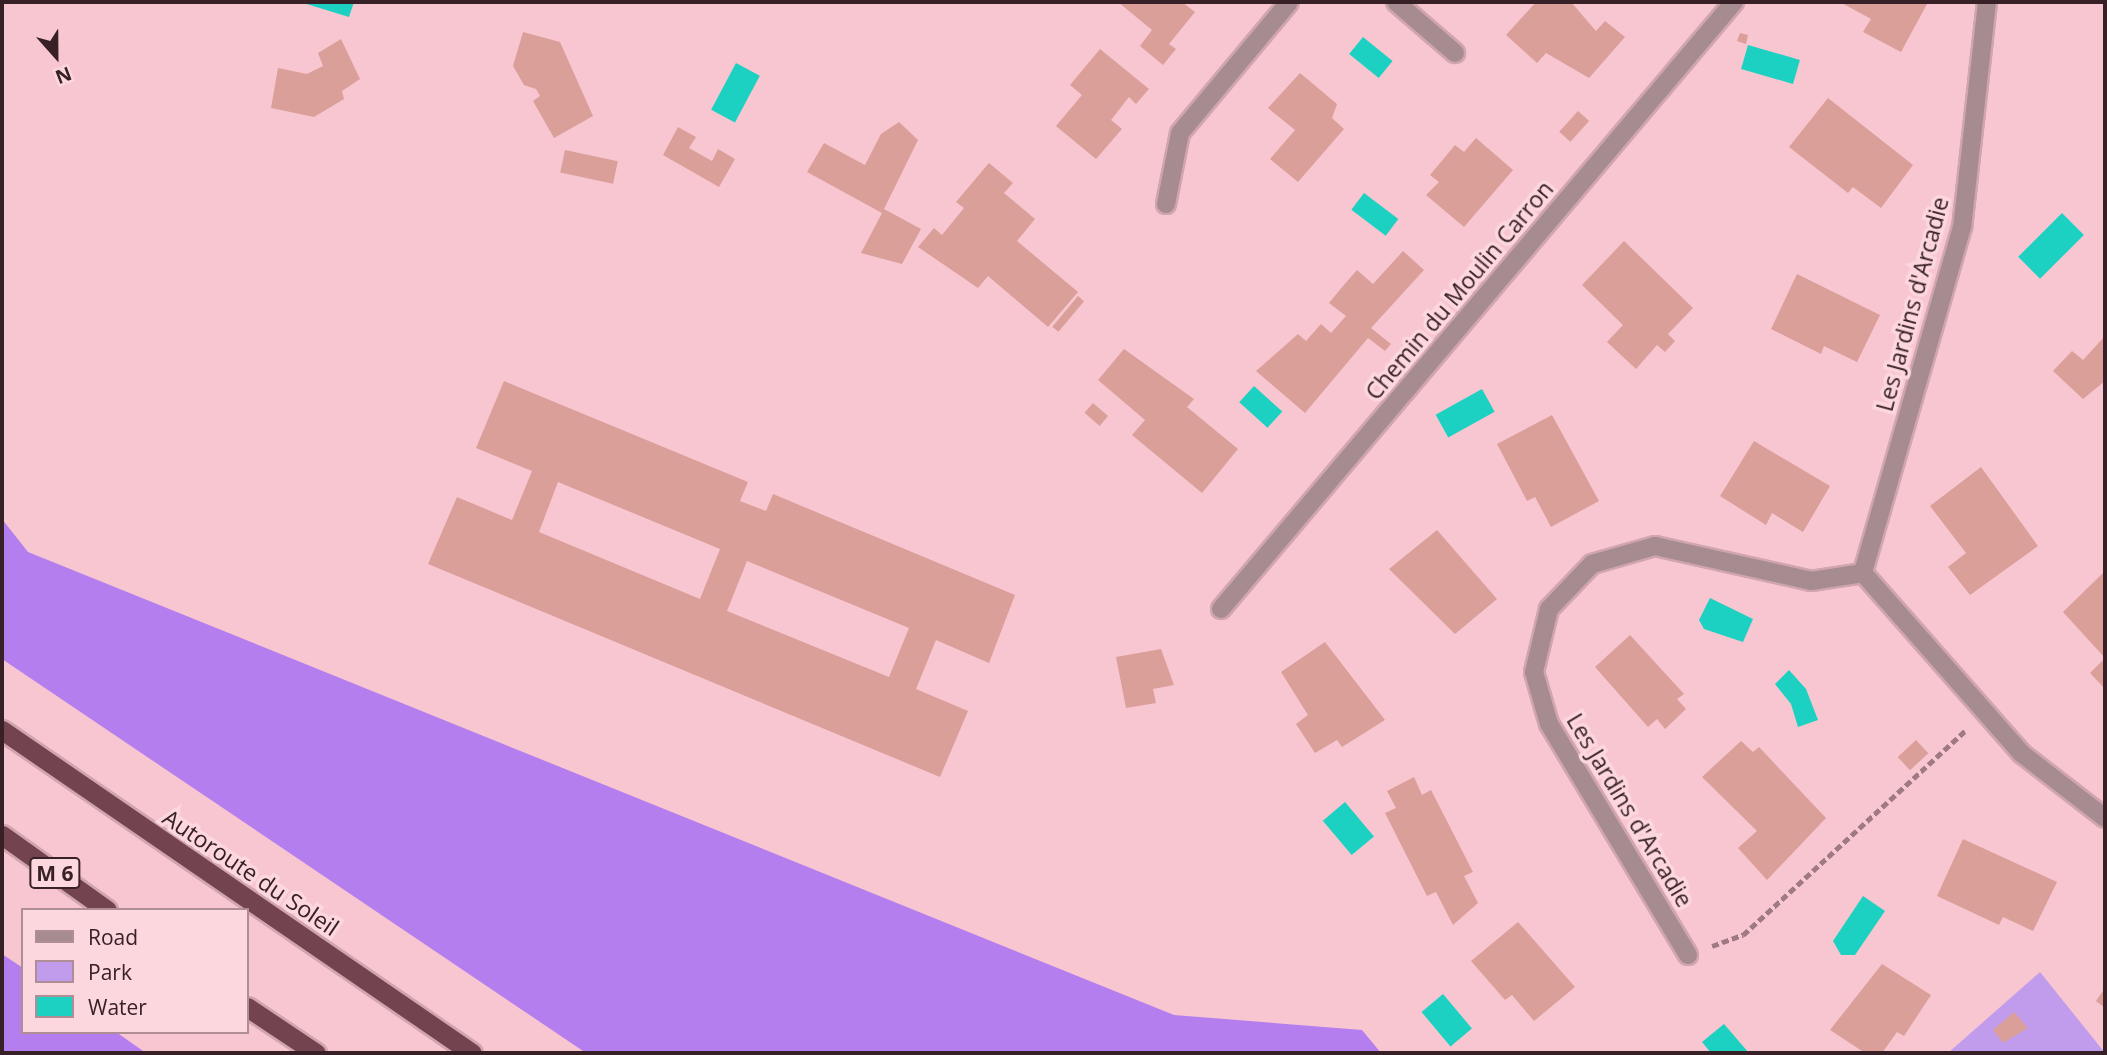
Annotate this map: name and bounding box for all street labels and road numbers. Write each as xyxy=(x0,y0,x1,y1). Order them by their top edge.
street label: Chemin du Moulin Carron xyxy=(1359,175,1559,405)
street label: Les Jardins d'Arcadie xyxy=(1870,194,1954,414)
street label: Les Jardins d'Arcadie xyxy=(1561,708,1699,912)
street label: Autoroute du Soleil xyxy=(158,803,344,941)
road number: M 6 xyxy=(29,856,81,890)

